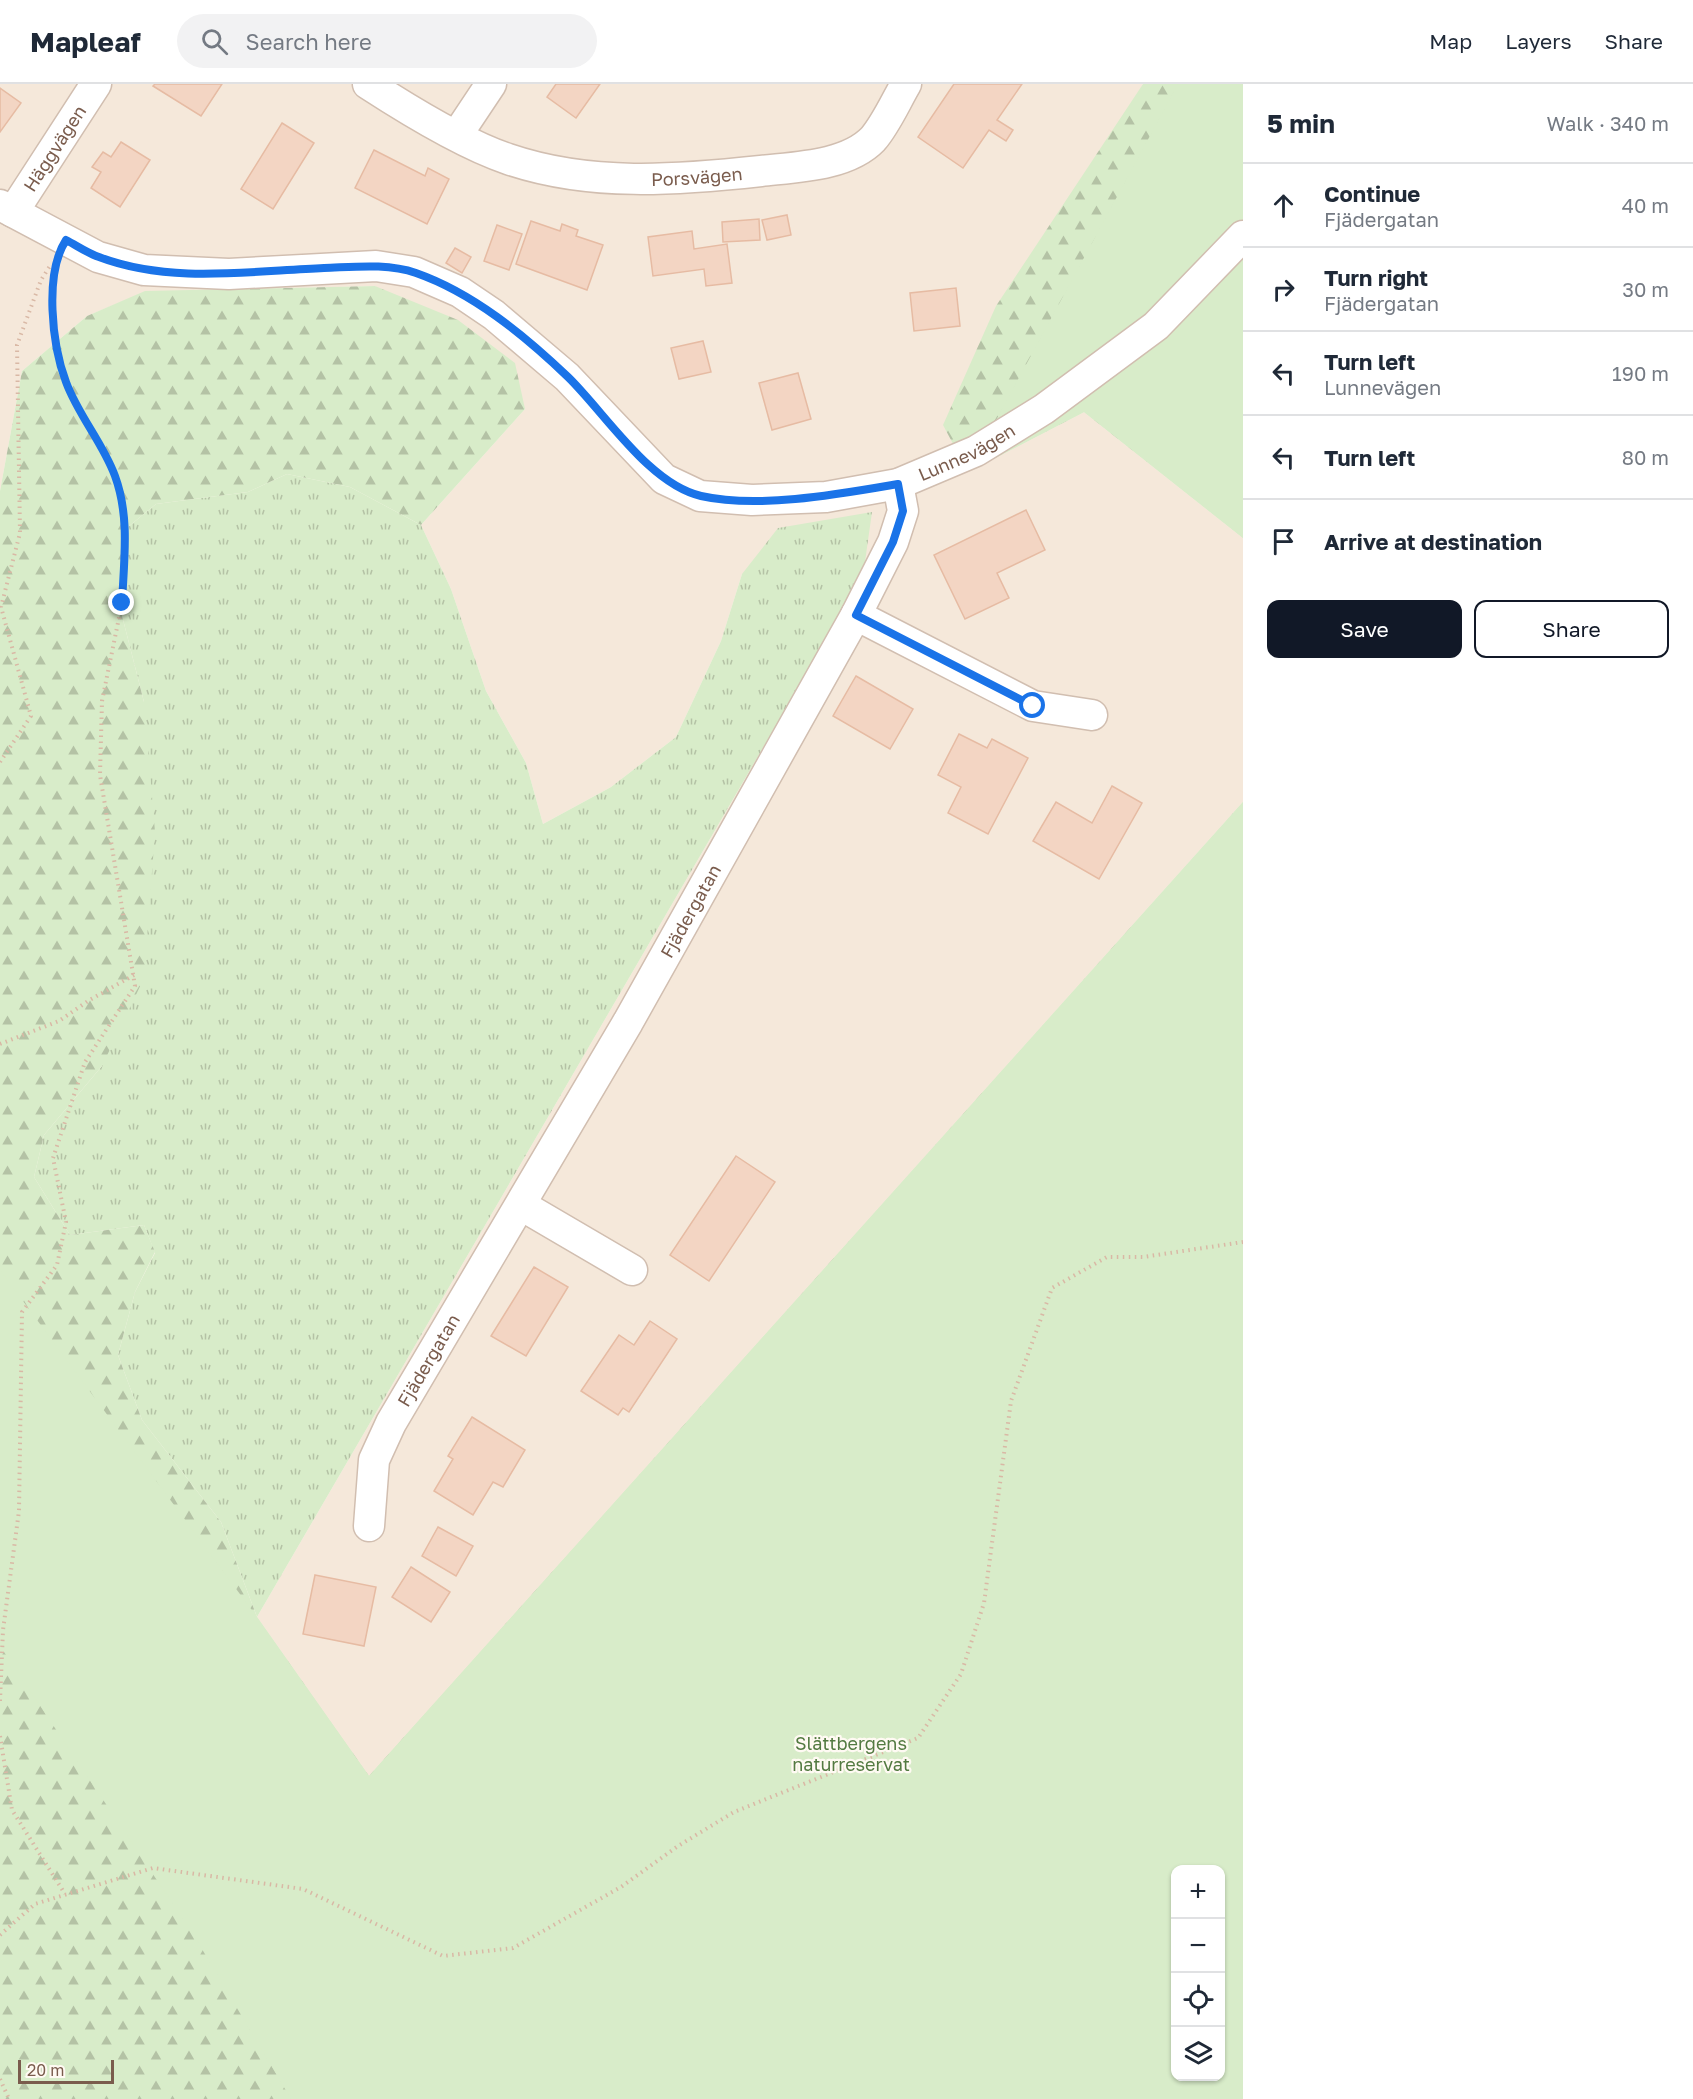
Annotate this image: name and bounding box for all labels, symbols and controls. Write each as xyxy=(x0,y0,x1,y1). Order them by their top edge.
search box xyxy=(177,14,597,68)
text: Mapleaf xyxy=(30,25,141,58)
icon: search xyxy=(198,25,231,58)
text: Search here xyxy=(246,28,372,55)
text: Map xyxy=(1429,28,1472,54)
text: Layers xyxy=(1505,28,1572,54)
text: Share xyxy=(1605,28,1663,54)
street label: Häggvägen xyxy=(18,101,90,196)
text: 5 min xyxy=(1267,108,1335,139)
text: Walk · 340 m xyxy=(1547,111,1669,135)
street label: Porsvägen xyxy=(651,162,743,190)
text: Continue xyxy=(1324,180,1420,207)
icon: ahead xyxy=(1267,189,1300,222)
text: 40 m xyxy=(1622,193,1669,217)
text: Fjädergatan xyxy=(1324,207,1439,231)
text: Turn right xyxy=(1324,264,1428,291)
icon: right xyxy=(1267,273,1300,306)
text: 30 m xyxy=(1622,277,1669,301)
text: Fjädergatan xyxy=(1324,291,1439,315)
text: Turn left xyxy=(1324,348,1415,375)
icon: left xyxy=(1267,357,1300,390)
text: 190 m xyxy=(1612,361,1669,385)
text: Lunnevägen xyxy=(1324,375,1441,399)
street label: Lunnevägen xyxy=(915,419,1019,485)
icon: left xyxy=(1267,441,1300,474)
text: Turn left xyxy=(1324,444,1415,471)
text: 80 m xyxy=(1622,445,1669,469)
icon: arrive xyxy=(1267,525,1300,558)
text: Arrive at destination xyxy=(1324,528,1542,555)
route end xyxy=(108,589,134,615)
button: Save xyxy=(1267,600,1462,658)
button: Share xyxy=(1474,600,1669,658)
route start xyxy=(1019,692,1045,718)
street label: Fjädergatan xyxy=(655,860,725,962)
street label: Fjädergatan xyxy=(392,1310,464,1410)
park label: Slättbergens naturreservat xyxy=(792,1732,910,1775)
map controls xyxy=(1171,1865,1225,2081)
button: + xyxy=(1171,1865,1225,1919)
button: − xyxy=(1171,1919,1225,1973)
button: locate xyxy=(1171,1973,1225,2027)
button: layers xyxy=(1171,2027,1225,2081)
scale bar xyxy=(18,2057,114,2084)
text: 20 m xyxy=(27,2060,64,2080)

